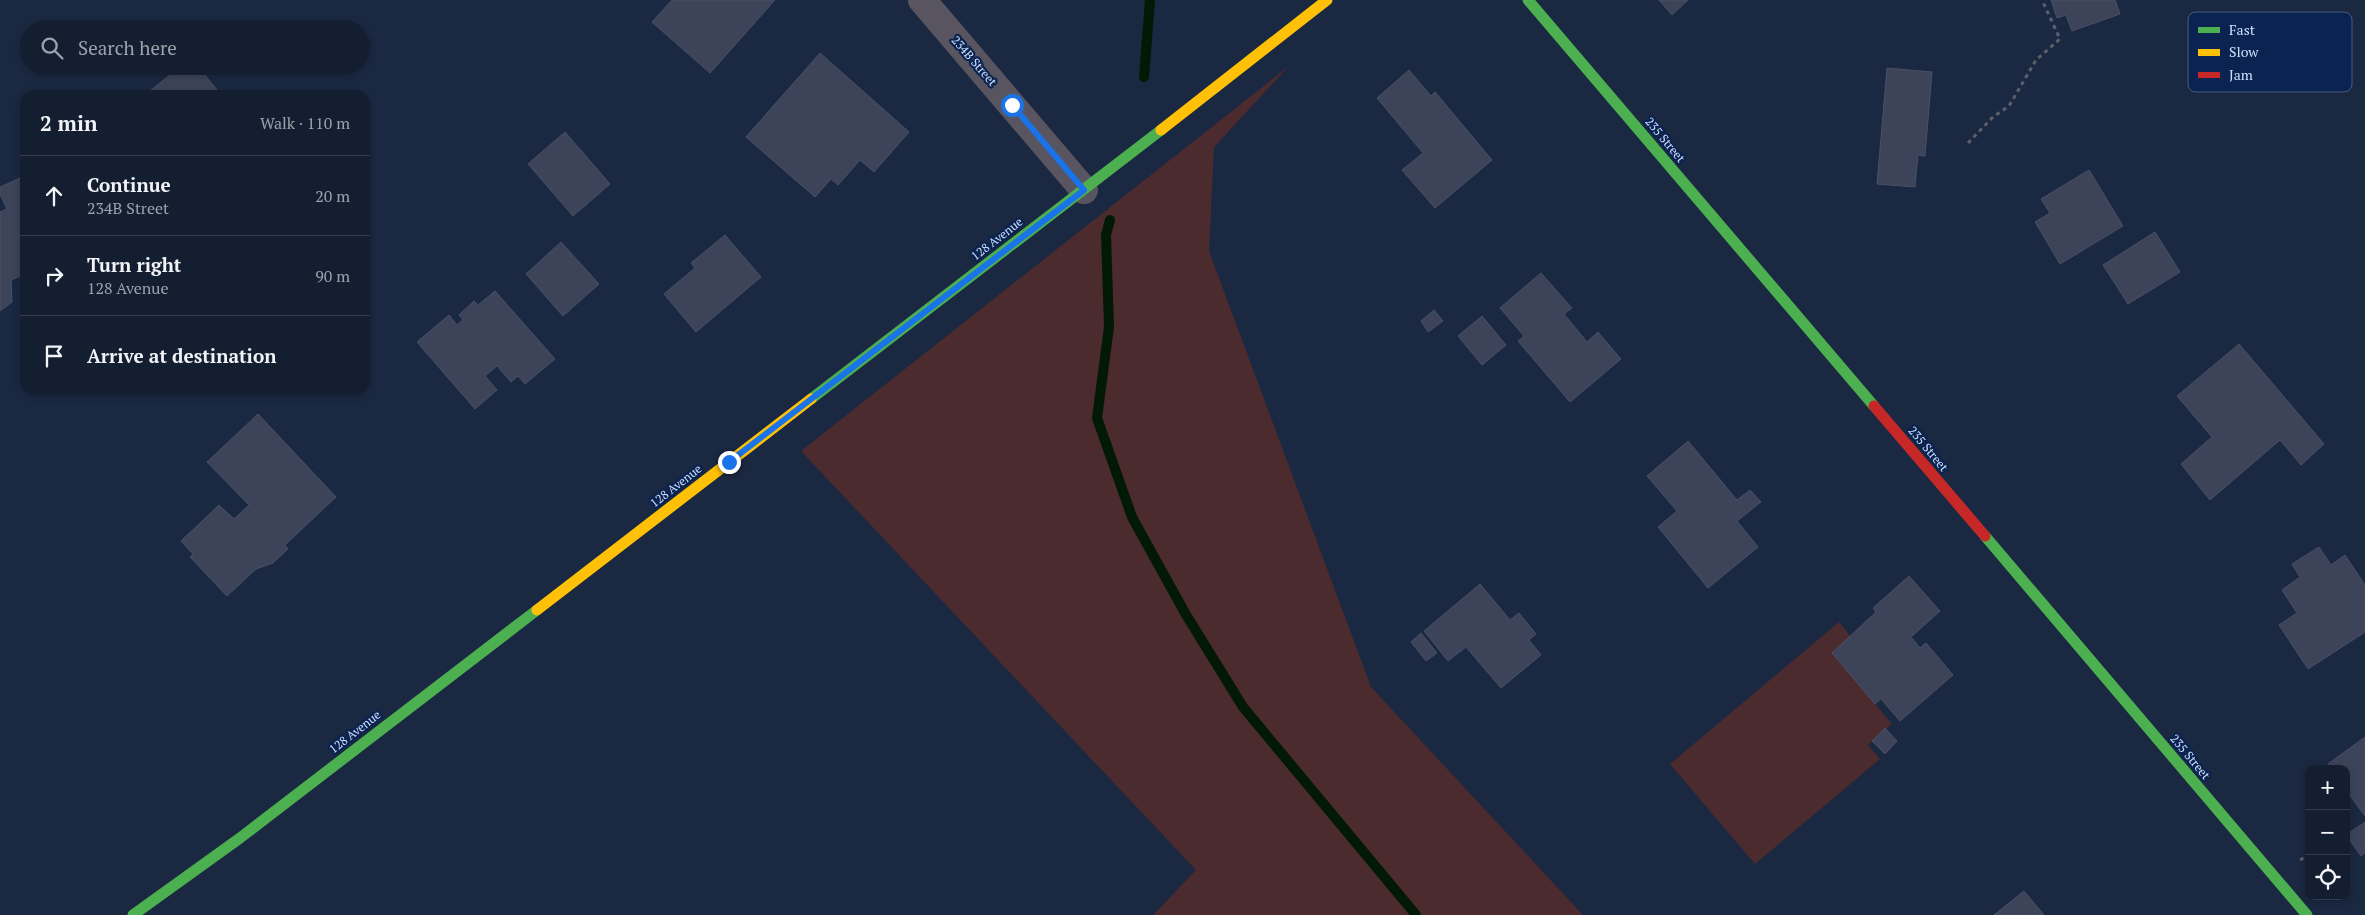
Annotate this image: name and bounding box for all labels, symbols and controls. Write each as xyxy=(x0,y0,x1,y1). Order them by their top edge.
legend xyxy=(2188,12,2352,92)
search box xyxy=(20,20,370,75)
text: Fast xyxy=(2229,20,2256,39)
street label: 234B Street xyxy=(949,33,1001,89)
icon: search xyxy=(38,34,66,62)
text: Search here xyxy=(78,35,177,60)
text: Slow xyxy=(2229,42,2259,61)
text: Jam xyxy=(2229,65,2253,84)
route start xyxy=(1001,94,1024,117)
text: 2 min xyxy=(40,109,97,137)
text: Walk · 110 m xyxy=(260,112,350,134)
street label: 235 Street xyxy=(1642,114,1689,166)
text: Continue xyxy=(87,172,171,197)
icon: ahead xyxy=(40,182,68,210)
text: 20 m xyxy=(315,185,350,207)
text: 234B Street xyxy=(87,197,169,219)
street label: 128 Avenue xyxy=(968,214,1025,263)
text: Turn right xyxy=(87,252,181,277)
icon: right xyxy=(40,262,68,290)
text: 90 m xyxy=(315,265,350,287)
text: 128 Avenue xyxy=(87,277,169,299)
icon: arrive xyxy=(40,342,68,370)
text: Arrive at destination xyxy=(87,343,276,368)
street label: 235 Street xyxy=(1905,423,1952,475)
route end xyxy=(718,451,741,474)
street label: 128 Avenue xyxy=(647,461,704,510)
street label: 128 Avenue xyxy=(326,707,383,756)
street label: 235 Street xyxy=(2167,731,2214,783)
map controls xyxy=(2305,765,2350,900)
button: + xyxy=(2305,765,2350,810)
button: − xyxy=(2305,810,2350,855)
button: locate xyxy=(2305,855,2350,900)

